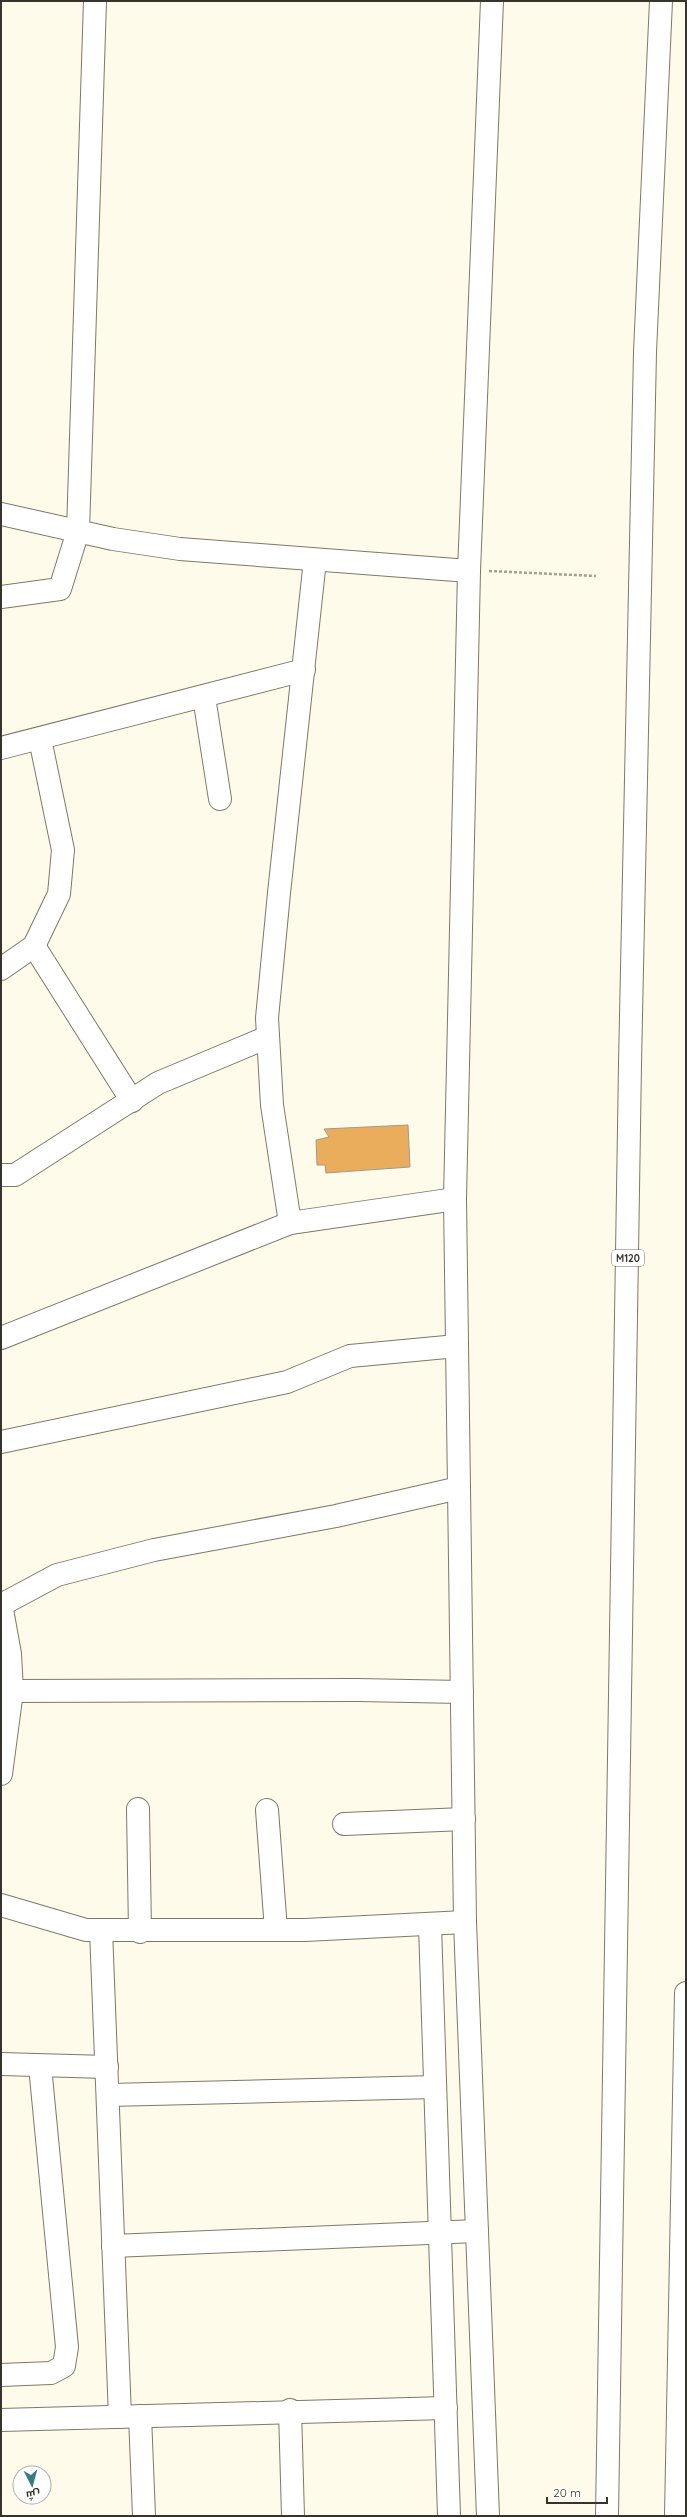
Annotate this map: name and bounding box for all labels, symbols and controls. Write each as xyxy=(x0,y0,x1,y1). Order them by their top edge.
road number: M120 xyxy=(612,1250,644,1266)
north arrow xyxy=(12,2465,52,2505)
scale bar xyxy=(547,2479,607,2505)
text: 20 m xyxy=(553,2485,581,2500)
text: ش xyxy=(25,2487,41,2503)

